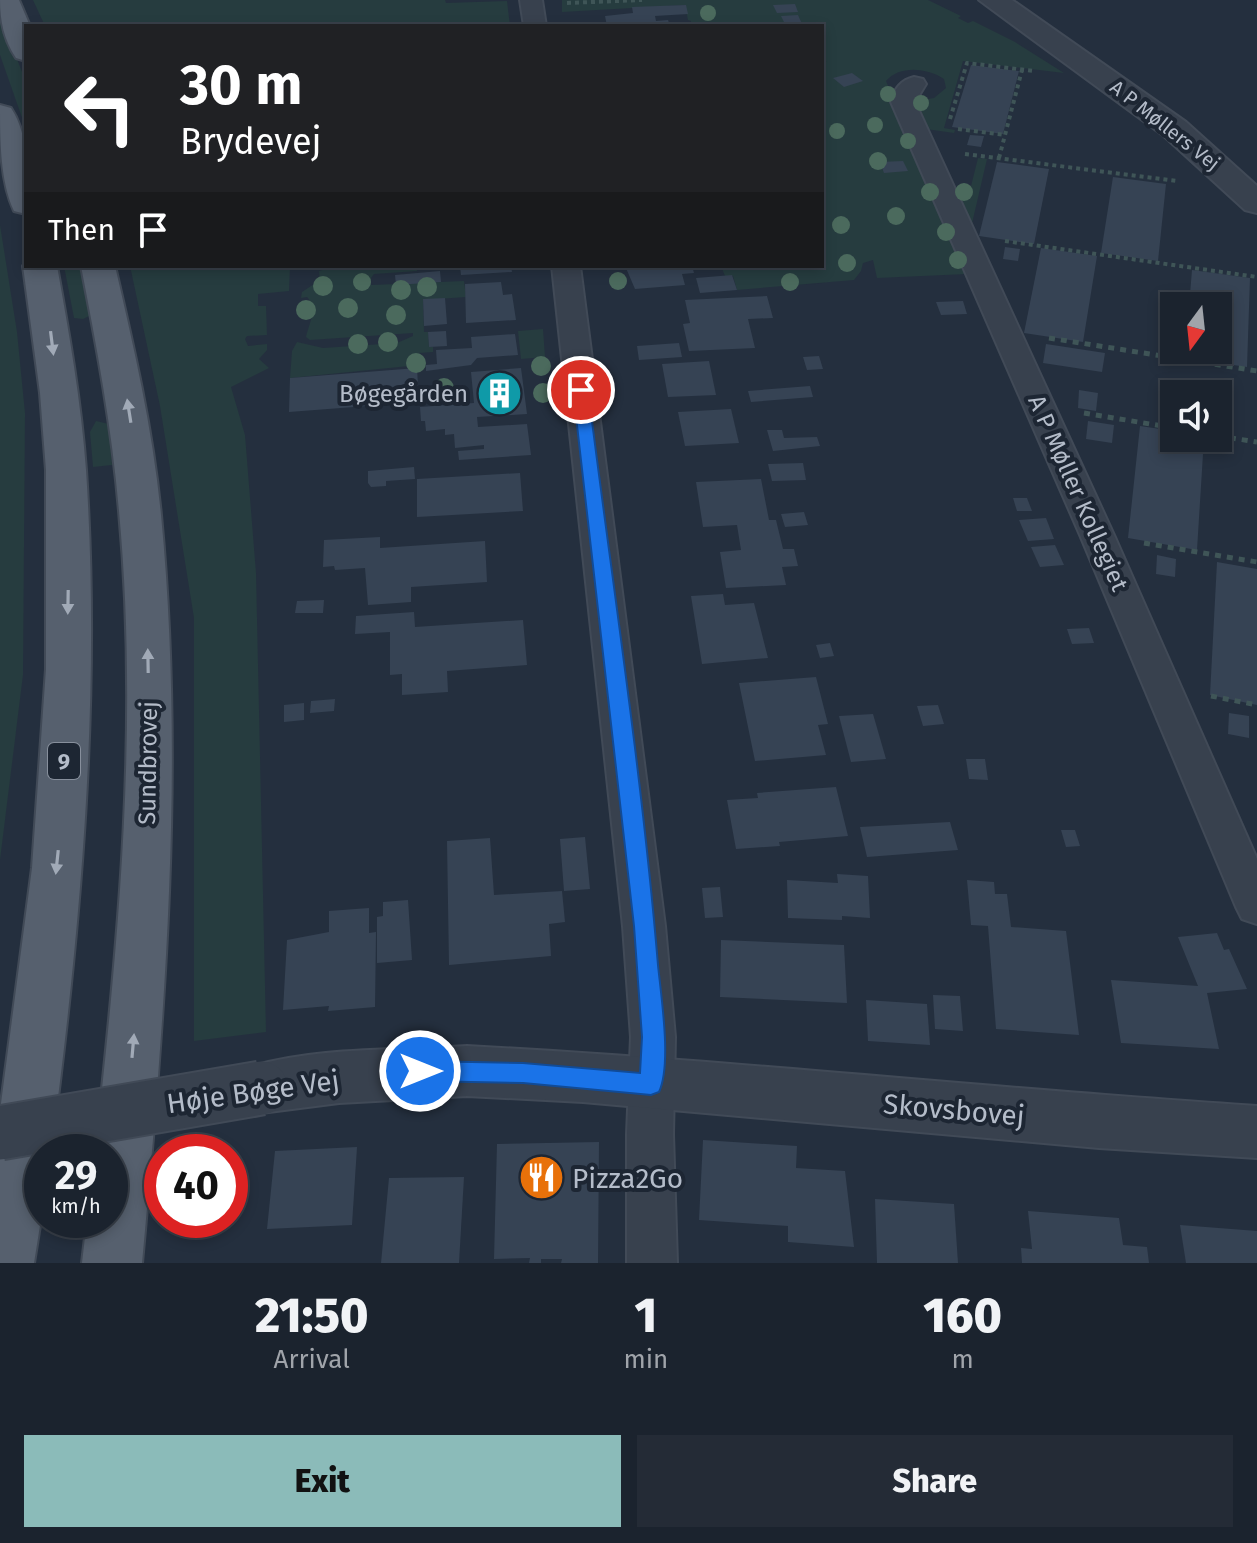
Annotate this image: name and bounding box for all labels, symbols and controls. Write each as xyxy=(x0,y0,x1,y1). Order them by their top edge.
text: 30 m xyxy=(180,52,302,119)
icon: left xyxy=(48,56,152,160)
street label: A P Møllers Vej xyxy=(1105,75,1225,175)
text: Brydevej xyxy=(180,120,322,164)
icon: arrive xyxy=(131,208,175,252)
text: Then xyxy=(48,212,115,248)
north arrow xyxy=(1160,292,1232,364)
map controls xyxy=(1160,292,1232,452)
one-way arrow xyxy=(46,331,59,356)
pin xyxy=(547,356,615,424)
icon: arrive xyxy=(559,368,603,412)
building icon: Bøgegården xyxy=(475,370,523,418)
place label: Bøgegården xyxy=(339,380,468,408)
button: sound xyxy=(1160,380,1232,452)
street label: A P Møller Kollegiet xyxy=(1022,391,1134,596)
one-way arrow xyxy=(122,398,134,423)
one-way arrow xyxy=(62,590,74,615)
one-way arrow xyxy=(142,648,155,673)
street label: Sundbrovej xyxy=(133,701,163,825)
road number: 9 xyxy=(48,743,80,779)
one-way arrow xyxy=(50,850,63,875)
position arrow xyxy=(378,1029,462,1113)
one-way arrow xyxy=(127,1033,140,1058)
street label: Høje Bøge Vej xyxy=(165,1064,341,1120)
street label: Skovsbovej xyxy=(882,1087,1026,1133)
speed limit sign: 40 xyxy=(144,1134,248,1238)
text: 29 xyxy=(55,1152,97,1200)
restaurant icon: Pizza2Go xyxy=(517,1154,565,1202)
place label: Pizza2Go xyxy=(572,1162,683,1195)
text: km/h xyxy=(51,1194,101,1218)
text: 21:50 xyxy=(255,1287,368,1345)
text: 1 xyxy=(634,1287,657,1345)
text: 160 xyxy=(923,1287,1002,1345)
text: Arrival xyxy=(274,1344,350,1375)
text: min xyxy=(623,1344,668,1375)
text: m xyxy=(951,1344,974,1375)
button: Exit xyxy=(24,1435,621,1527)
button: Share xyxy=(637,1435,1233,1527)

